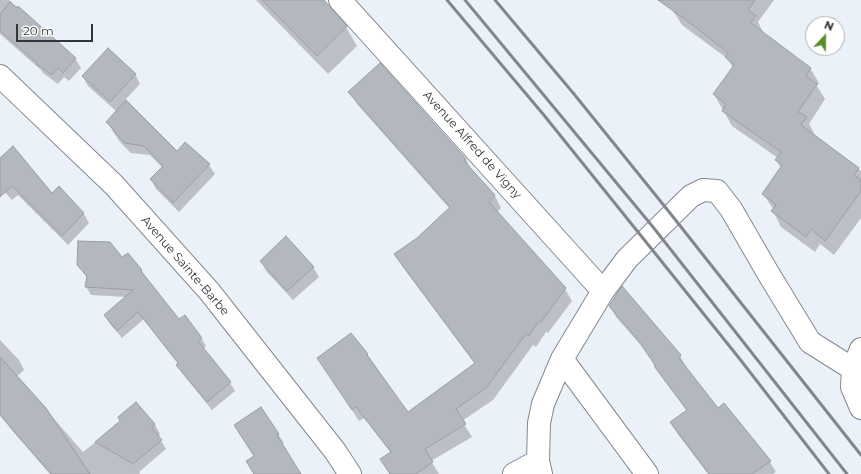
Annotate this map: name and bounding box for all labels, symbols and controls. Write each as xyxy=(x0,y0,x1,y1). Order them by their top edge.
scale bar xyxy=(18,16,95,42)
north arrow xyxy=(805,16,845,56)
text: N xyxy=(822,18,836,34)
text: 20 m xyxy=(23,23,54,38)
street label: Avenue Alfred de Vigny xyxy=(420,88,524,202)
street label: Avenue Sainte-Barbe xyxy=(138,213,232,319)

